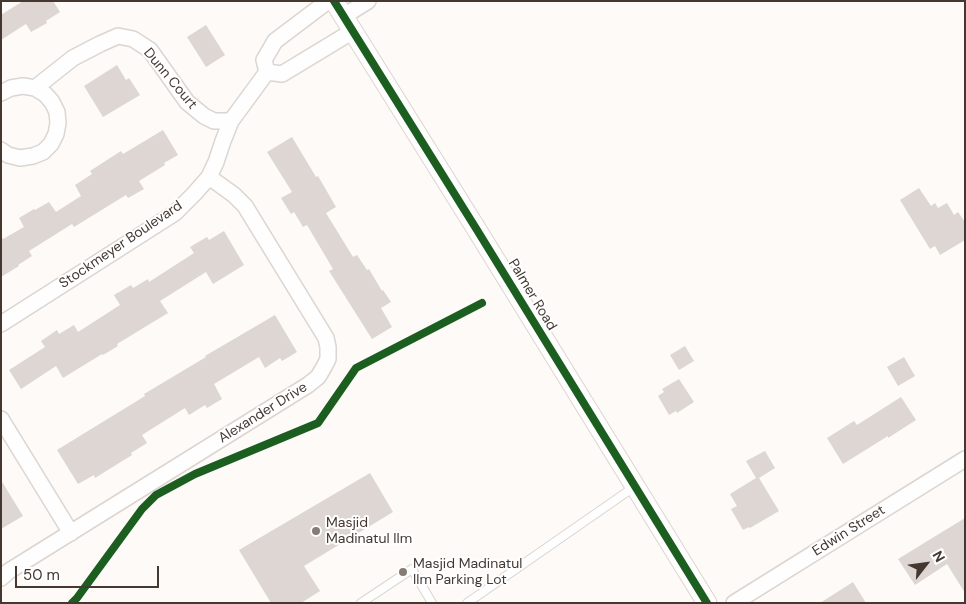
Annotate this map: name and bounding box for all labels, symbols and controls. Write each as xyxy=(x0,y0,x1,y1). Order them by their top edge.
street label: Dunn Court xyxy=(140,45,200,113)
street label: Stockmeyer Boulevard xyxy=(56,198,186,292)
street label: Palmer Road xyxy=(504,256,560,334)
street label: Alexander Drive xyxy=(216,379,310,447)
street label: Edwin Street xyxy=(810,502,888,560)
place label: Masjid Madinatul Ilm xyxy=(326,515,412,548)
marker: Masjid Madinatul Ilm xyxy=(310,525,322,537)
north arrow xyxy=(901,539,951,589)
text: N xyxy=(929,548,949,565)
scale bar xyxy=(18,556,161,588)
place label: Masjid Madinatul Ilm Parking Lot xyxy=(413,556,522,588)
text: 50 m xyxy=(23,565,60,585)
marker: Masjid Madinatul Ilm Parking Lot xyxy=(397,566,409,578)

